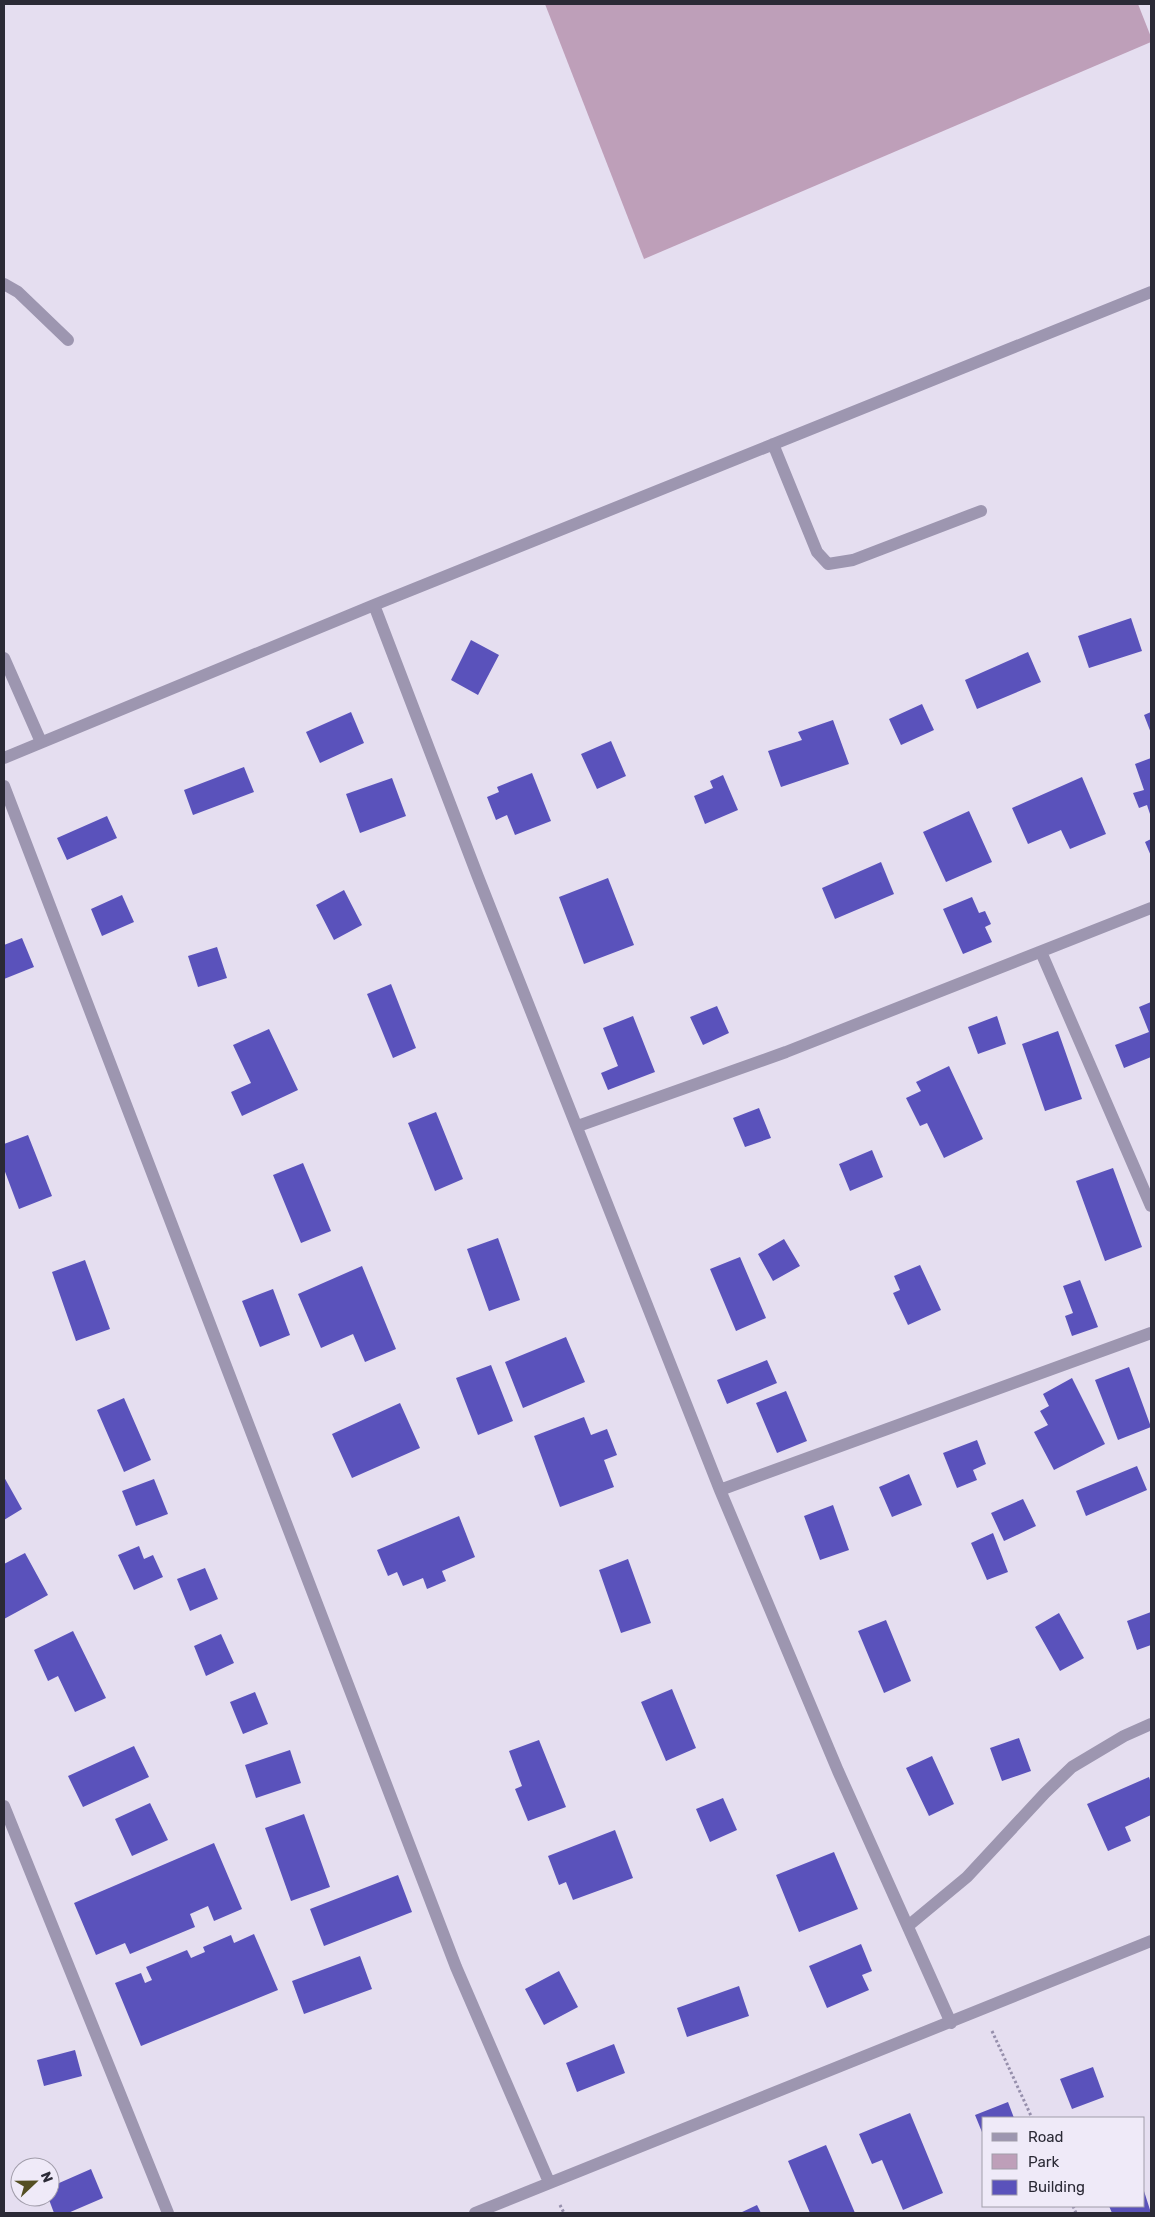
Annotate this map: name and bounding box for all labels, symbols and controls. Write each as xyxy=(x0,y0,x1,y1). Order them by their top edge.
legend xyxy=(982,2117,1145,2207)
text: Road xyxy=(1028,2128,1064,2146)
text: Park xyxy=(1028,2153,1059,2171)
north arrow xyxy=(10,2157,60,2207)
text: N xyxy=(37,2169,56,2185)
text: Building xyxy=(1028,2178,1085,2196)

